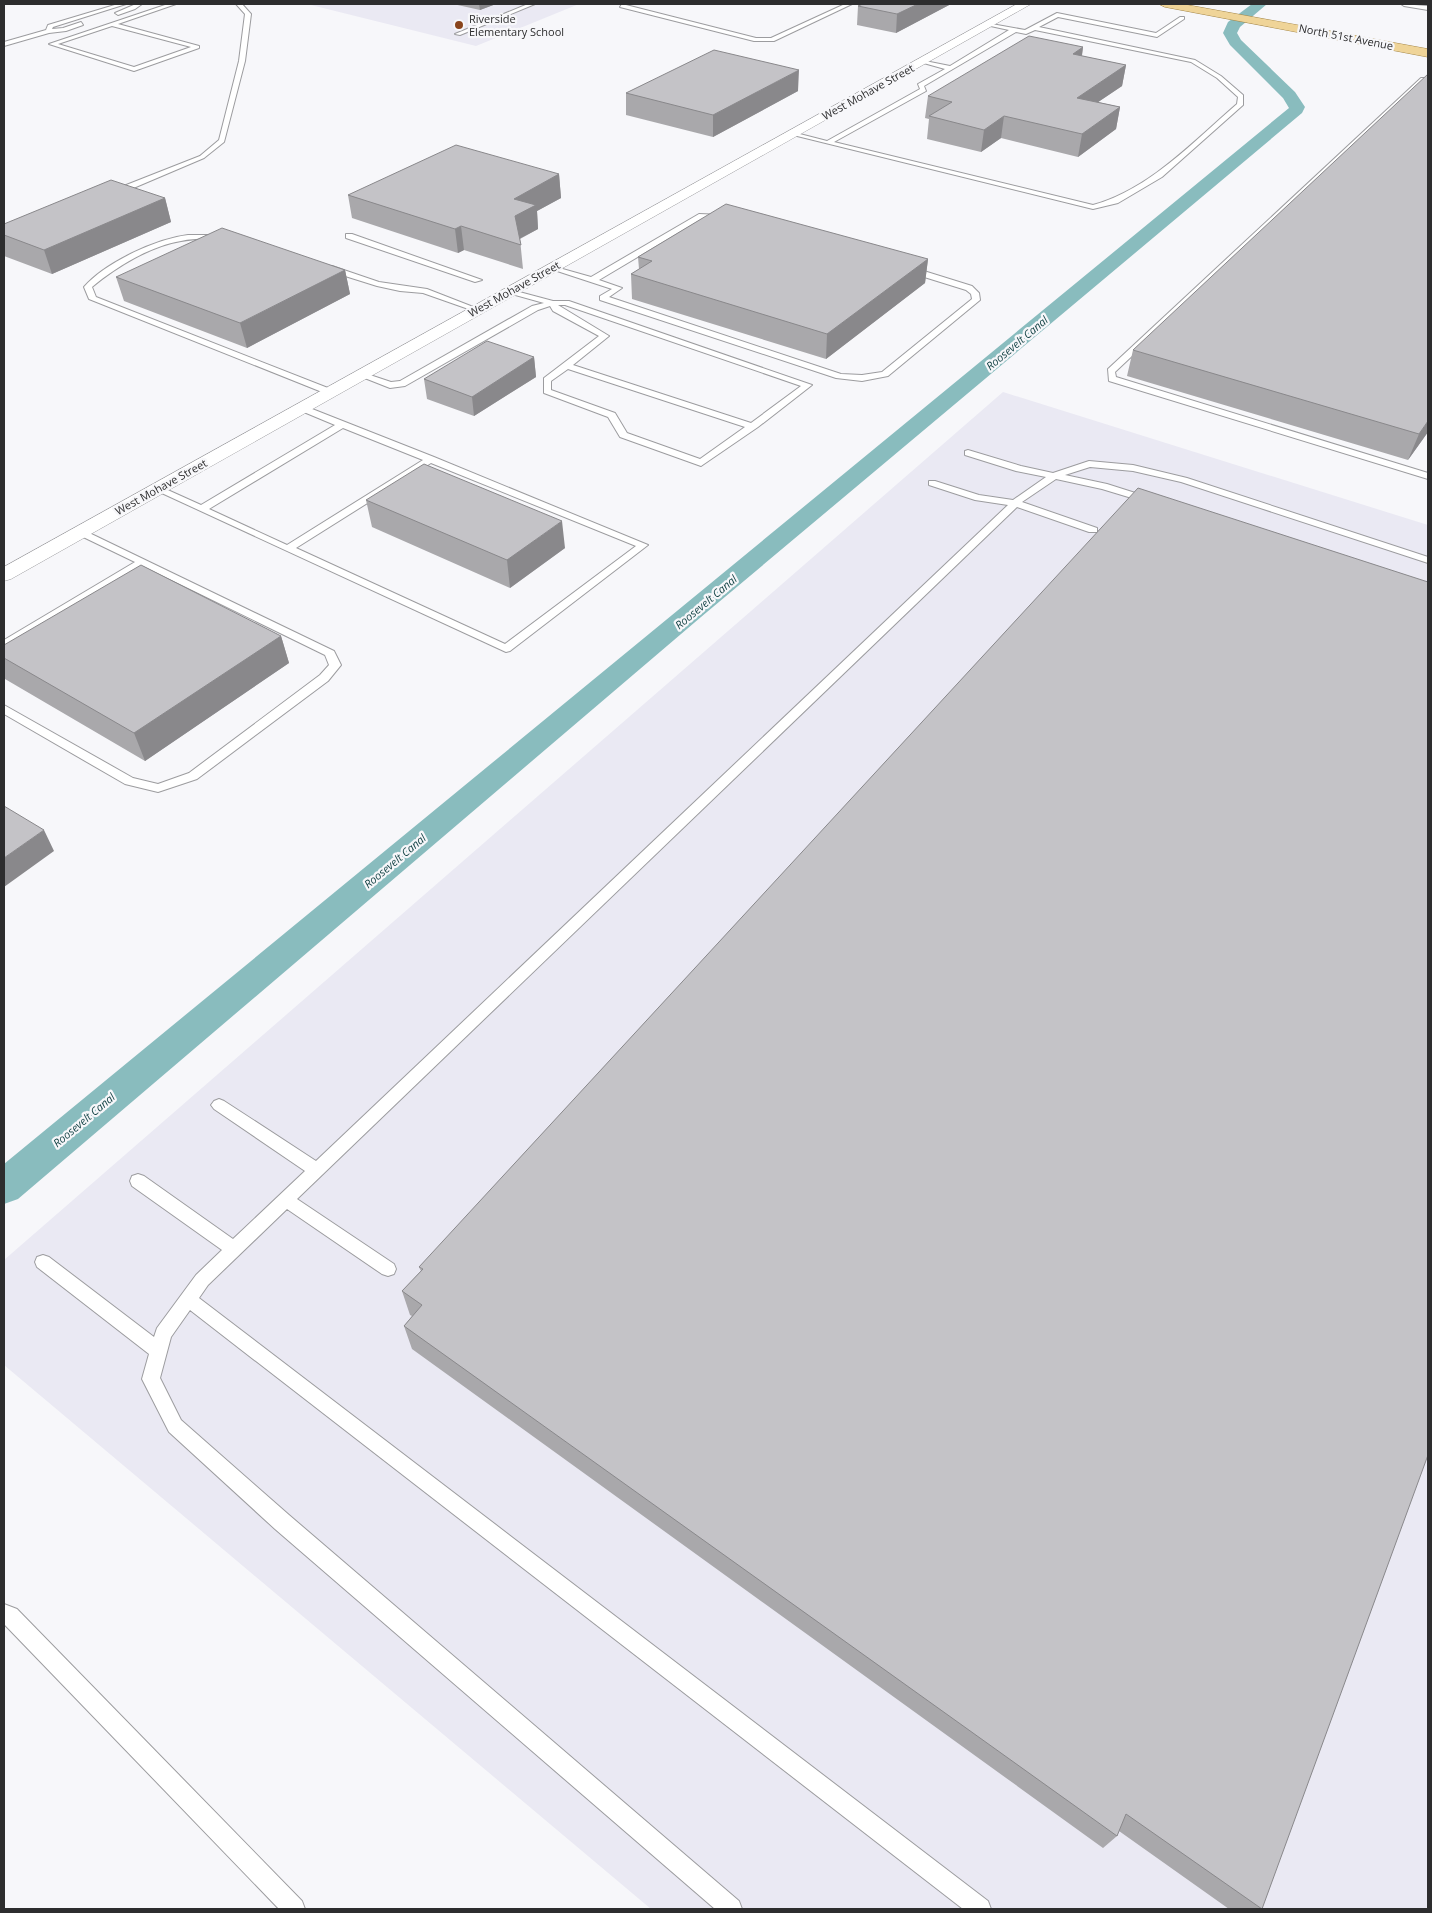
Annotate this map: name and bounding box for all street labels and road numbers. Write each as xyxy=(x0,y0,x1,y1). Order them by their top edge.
street label: North 51st Avenue xyxy=(1298,20,1395,53)
street label: West Mohave Street xyxy=(819,60,916,123)
street label: West Mohave Street xyxy=(465,257,562,320)
street label: West Mohave Street xyxy=(112,455,209,518)

